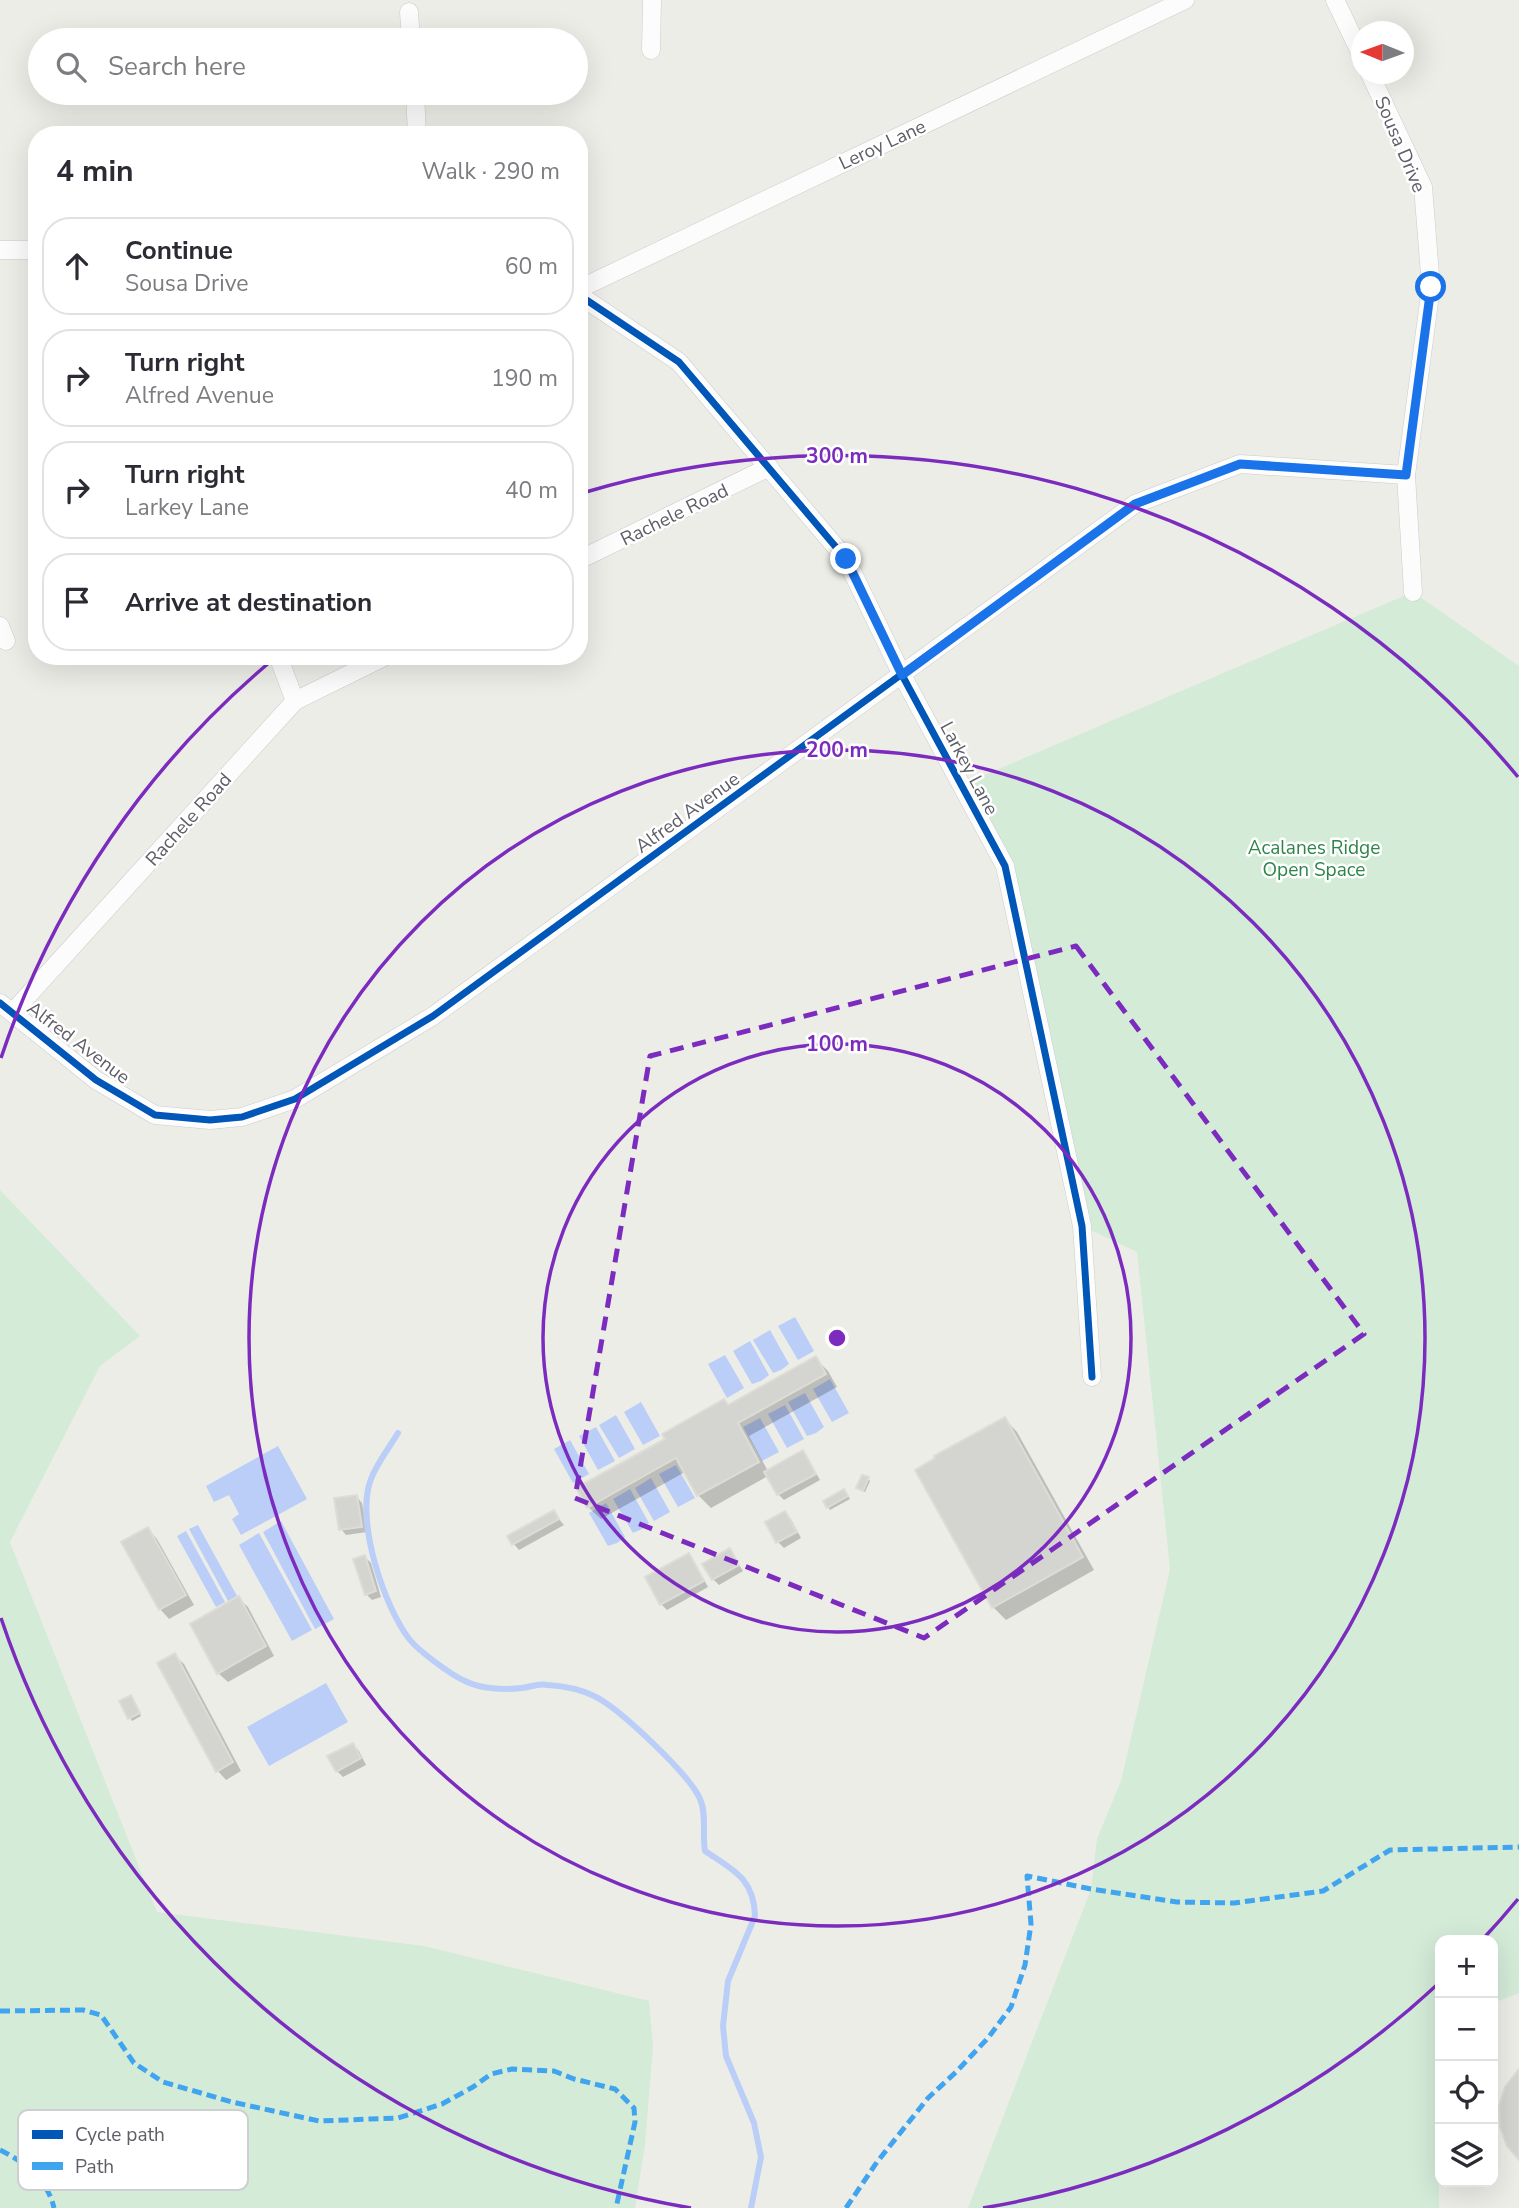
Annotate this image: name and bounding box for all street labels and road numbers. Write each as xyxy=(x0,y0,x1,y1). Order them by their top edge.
street label: Sousa Drive xyxy=(1368,92,1432,196)
street label: Leroy Lane xyxy=(835,113,930,176)
street label: Rachele Road xyxy=(616,478,733,552)
street label: Larkey Lane xyxy=(934,717,1005,820)
street label: Alfred Avenue xyxy=(630,766,745,859)
street label: Rachele Road xyxy=(140,767,238,872)
street label: Alfred Avenue xyxy=(21,995,135,1090)

